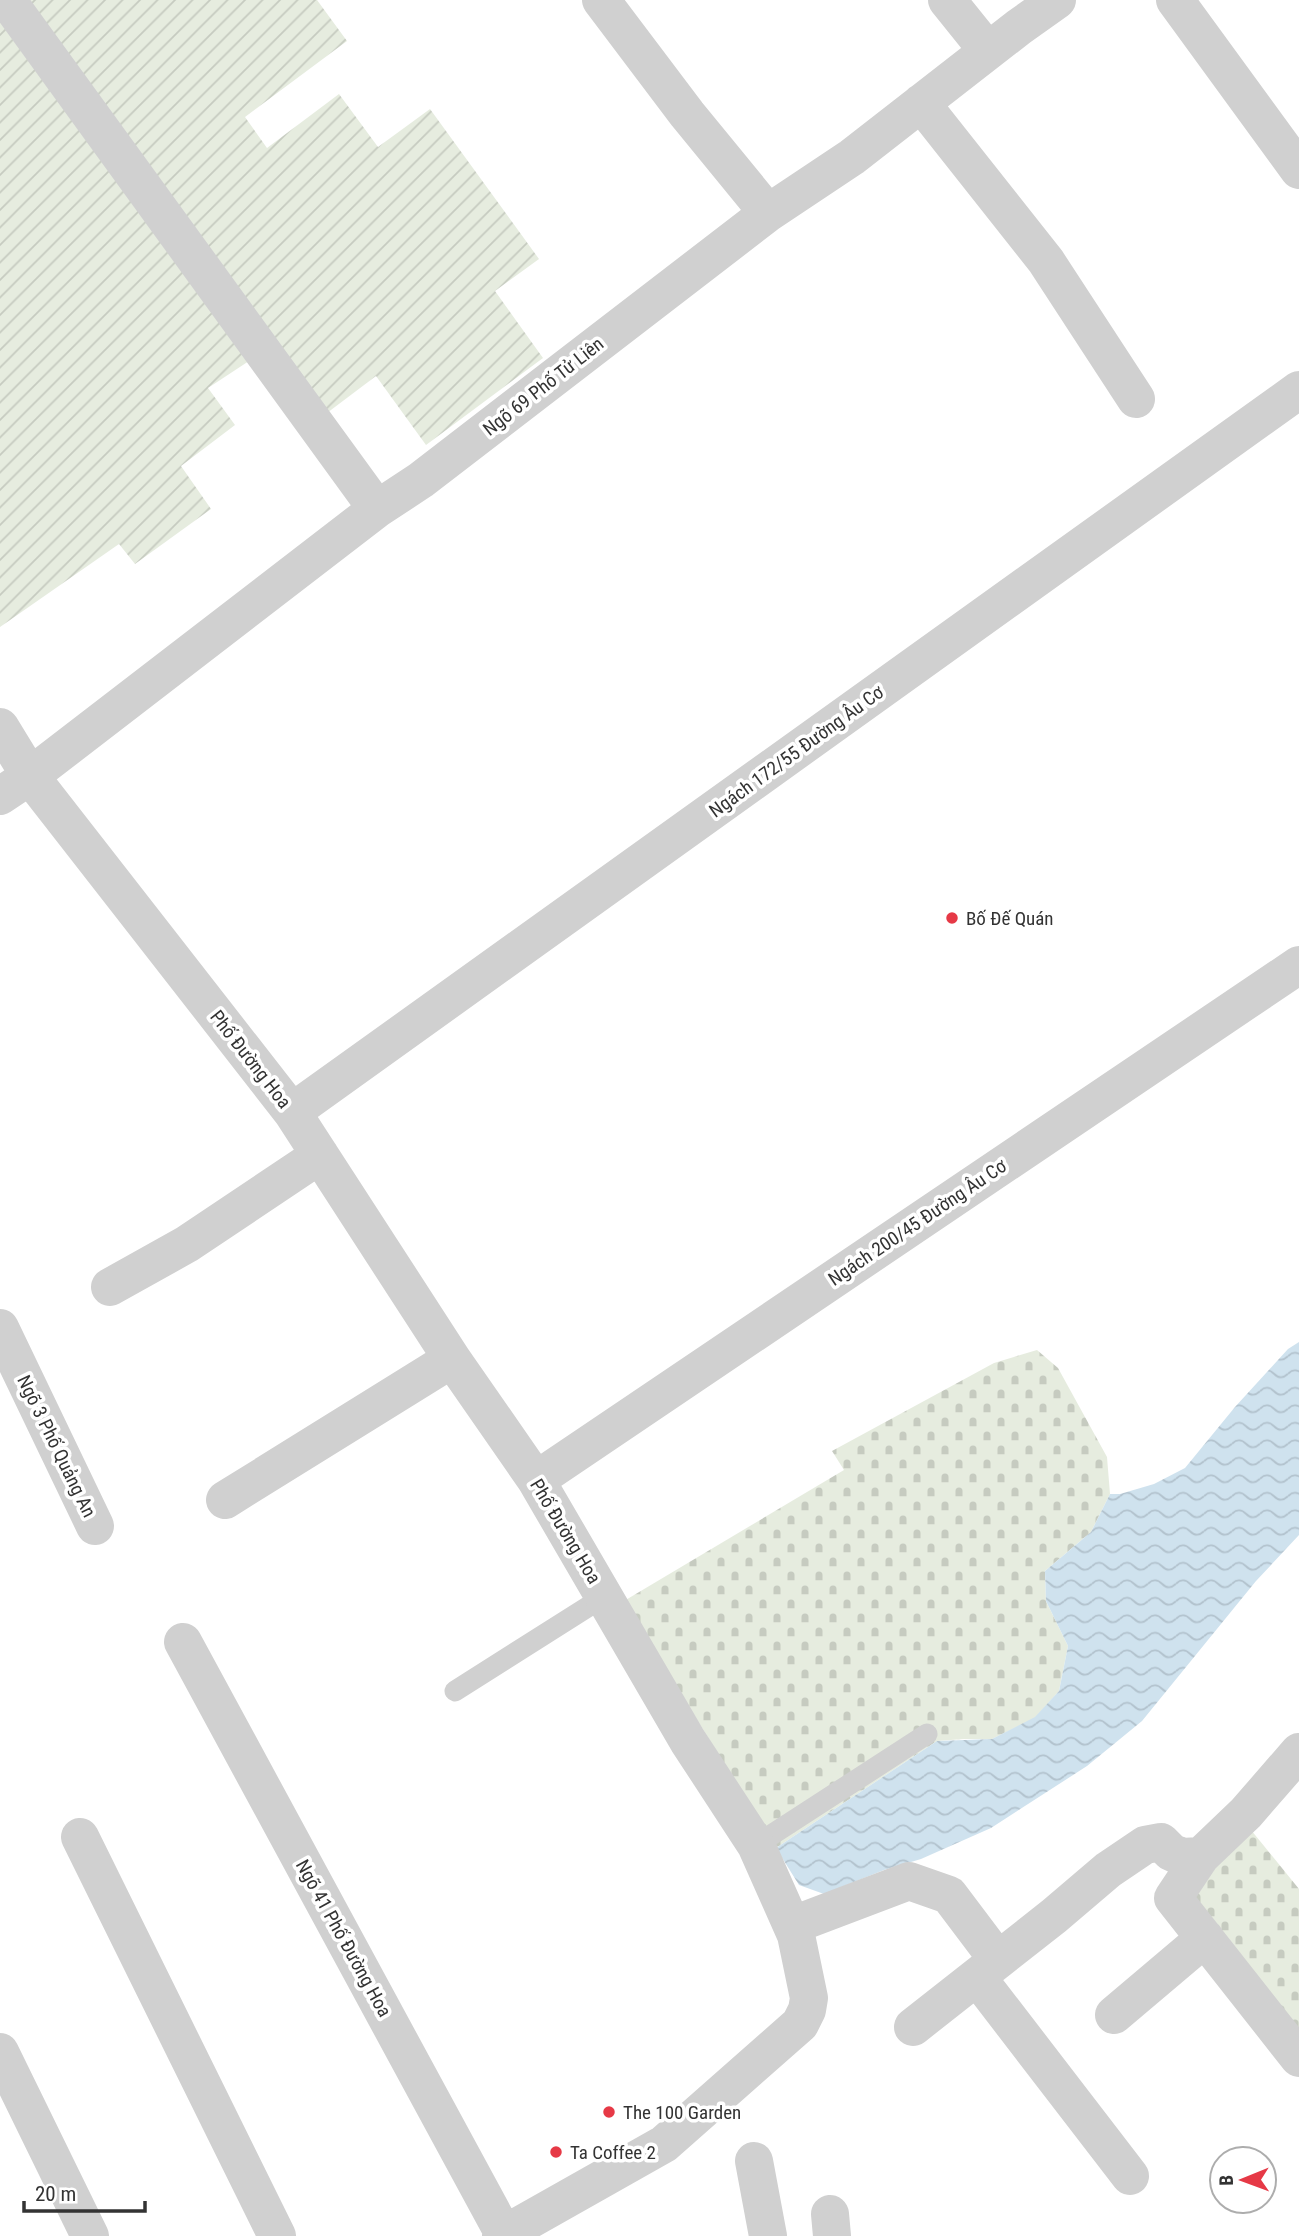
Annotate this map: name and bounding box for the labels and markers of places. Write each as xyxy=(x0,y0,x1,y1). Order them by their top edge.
place label: Bố Đế Quán xyxy=(966,907,1054,930)
marker: Bố Đế Quán xyxy=(944,910,960,926)
place label: The 100 Garden xyxy=(623,2101,741,2124)
marker: The 100 Garden xyxy=(601,2104,617,2120)
place label: Ta Coffee 2 xyxy=(570,2141,656,2164)
marker: Ta Coffee 2 xyxy=(548,2144,564,2160)

